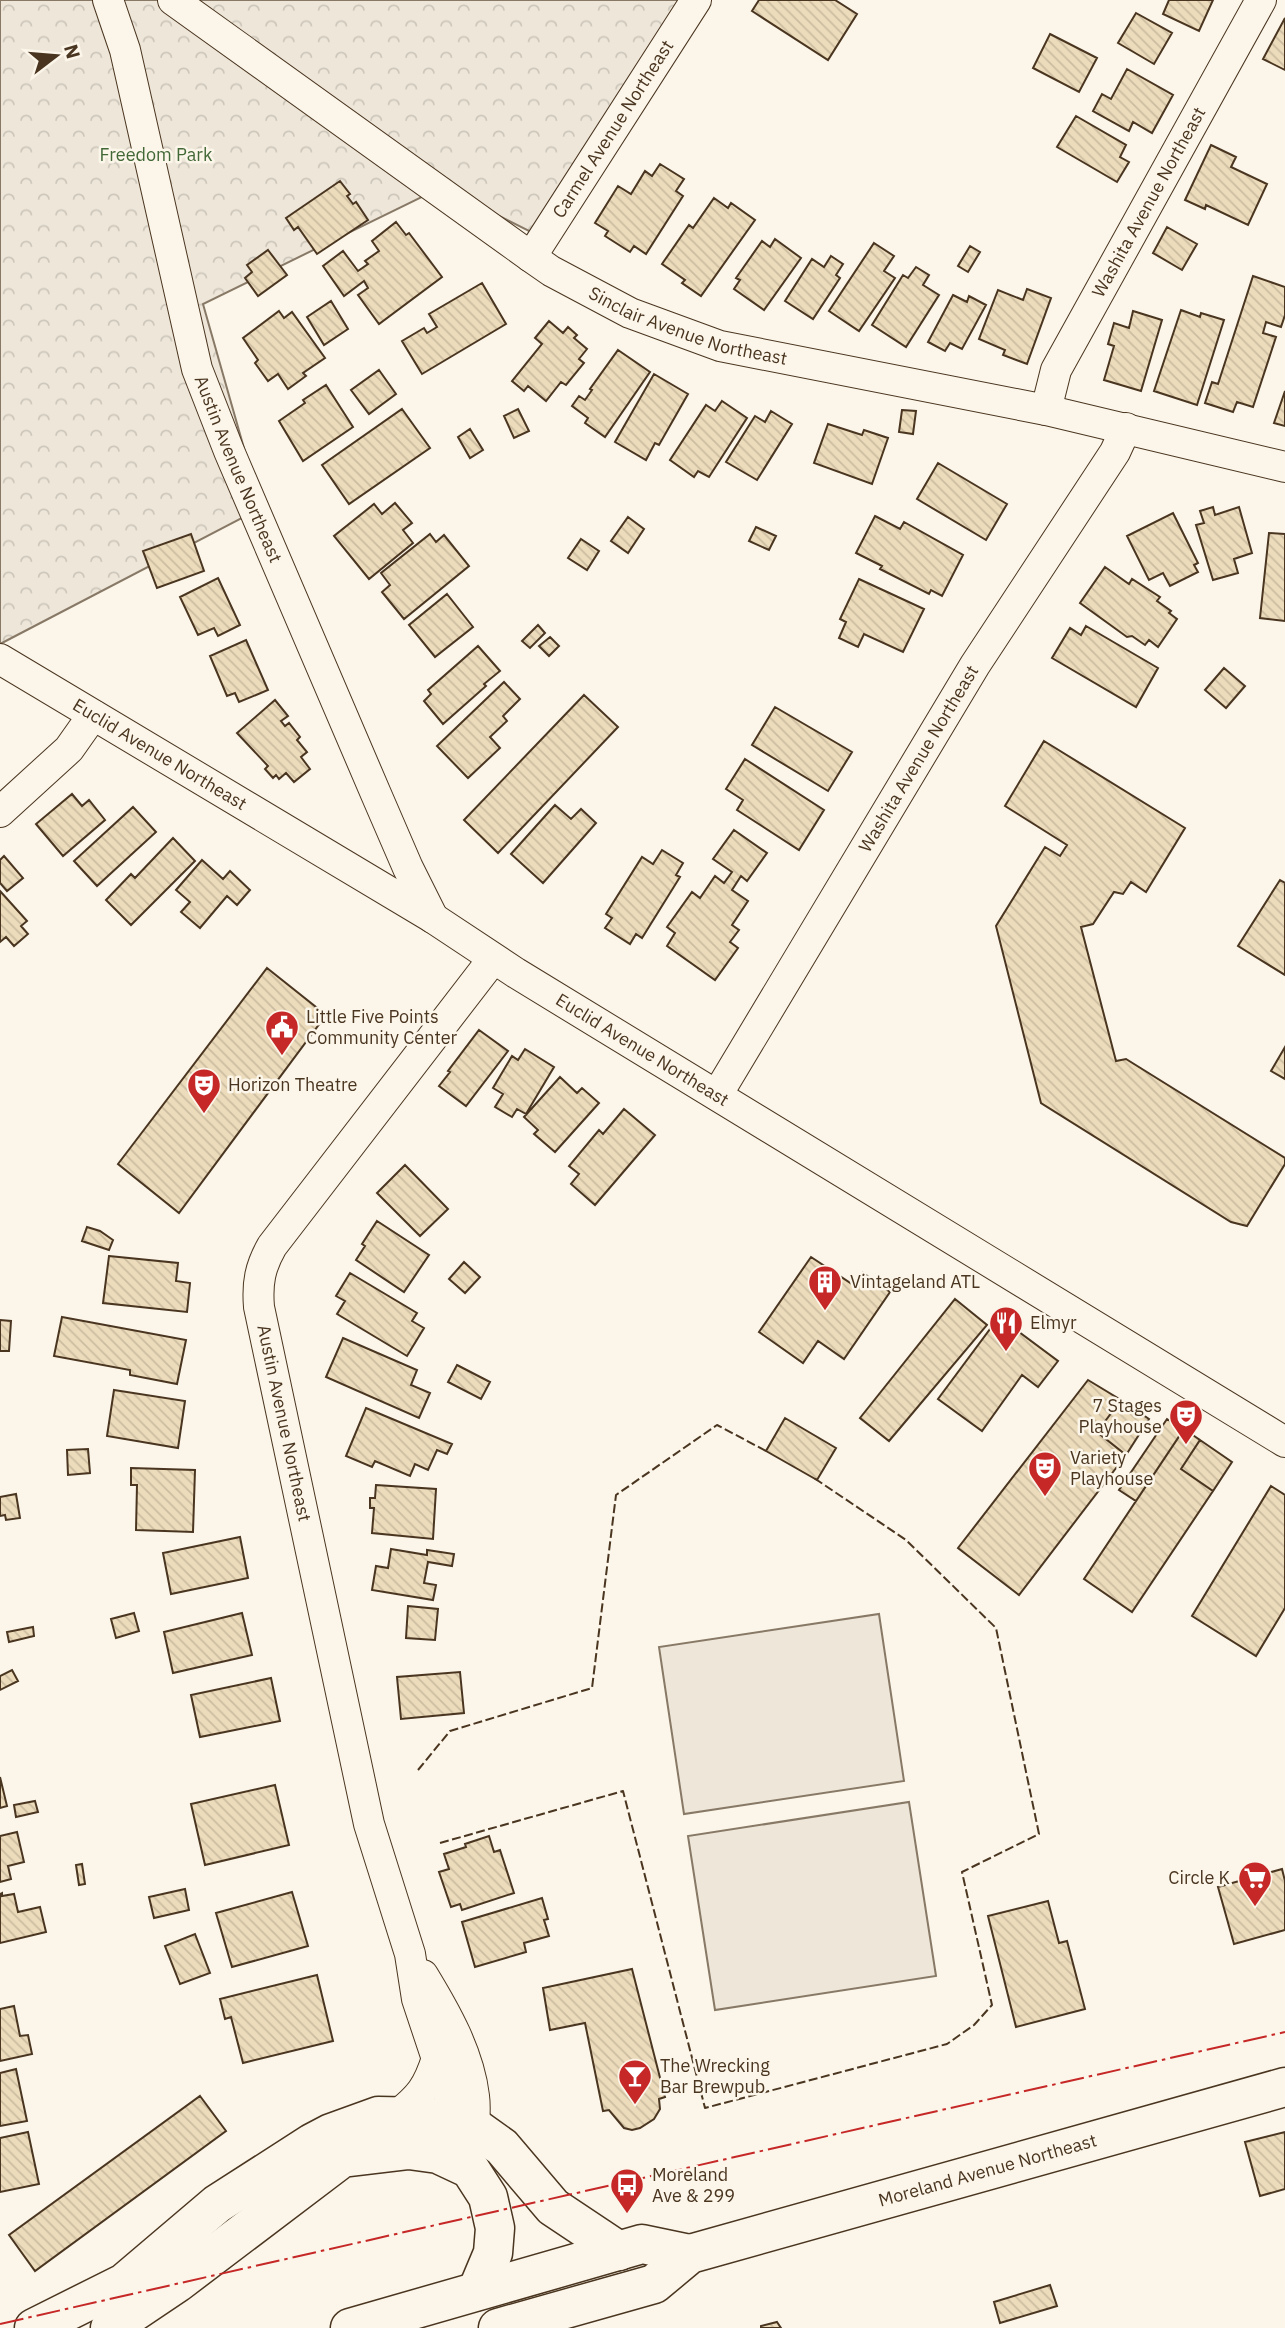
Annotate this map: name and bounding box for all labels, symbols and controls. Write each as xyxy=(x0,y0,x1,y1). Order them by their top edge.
north arrow xyxy=(21,21,91,91)
street label: Carmel Avenue Northeast xyxy=(547,35,678,222)
text: N xyxy=(59,41,86,61)
street label: Washita Avenue Northeast xyxy=(1087,103,1210,301)
park label: Freedom Park xyxy=(100,143,213,166)
street label: Sinclair Avenue Northeast xyxy=(585,281,789,370)
street label: Austin Avenue Northeast xyxy=(190,372,287,566)
street label: Washita Avenue Northeast xyxy=(853,661,983,856)
street label: Euclid Avenue Northeast xyxy=(69,693,251,815)
street label: Euclid Avenue Northeast xyxy=(552,988,733,1111)
place label: Little Five Points Community Center xyxy=(306,1005,458,1049)
public building icon: Little Five Points Community Center xyxy=(263,1008,301,1057)
theatre icon: Horizon Theatre xyxy=(185,1066,223,1115)
place label: Horizon Theatre xyxy=(228,1073,357,1096)
building icon: Vintageland ATL xyxy=(806,1263,844,1312)
place label: Vintageland ATL xyxy=(850,1270,980,1293)
restaurant icon: Elmyr xyxy=(987,1304,1025,1353)
place label: Elmyr xyxy=(1030,1311,1077,1334)
street label: Austin Avenue Northeast xyxy=(252,1322,317,1523)
place label: 7 Stages Playhouse xyxy=(1079,1394,1162,1438)
theatre icon: 7 Stages Playhouse xyxy=(1167,1397,1205,1446)
place label: Variety Playhouse xyxy=(1070,1446,1154,1490)
theatre icon: Variety Playhouse xyxy=(1026,1449,1064,1498)
supermarket icon: Circle K xyxy=(1236,1859,1274,1908)
place label: Circle K xyxy=(1168,1866,1231,1889)
place label: The Wrecking Bar Brewpub xyxy=(660,2054,770,2098)
bar icon: The Wrecking Bar Brewpub xyxy=(616,2057,654,2106)
street label: Moreland Avenue Northeast xyxy=(876,2128,1099,2212)
place label: Moreland Ave & 299 xyxy=(652,2163,735,2207)
bus stop icon: Moreland Ave & 299 xyxy=(608,2166,646,2215)

